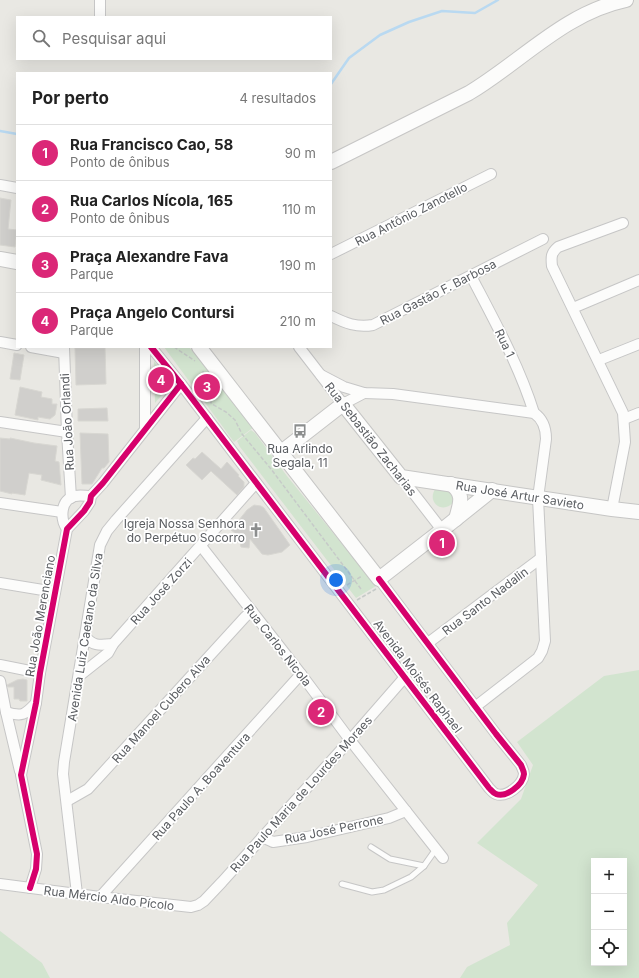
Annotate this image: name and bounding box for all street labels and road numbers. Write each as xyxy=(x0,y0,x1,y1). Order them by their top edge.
street label: Rua Antônio Zanotello xyxy=(352,179,470,249)
street label: Rua Gastão F. Barbosa xyxy=(377,256,499,328)
street label: Rua 1 xyxy=(492,326,518,360)
street label: Rua João Orlandi xyxy=(57,373,77,471)
street label: Rua Sebastião Zacharias xyxy=(322,379,420,499)
street label: Rua José Artur Savieto xyxy=(455,477,585,513)
street label: Avenida Luiz Caetano da Silva xyxy=(64,552,106,722)
street label: Rua João Merenciano xyxy=(22,554,58,678)
street label: Rua José Zorzi xyxy=(127,555,195,627)
street label: Rua Santo Nadalin xyxy=(439,564,531,638)
street label: Rua Carlos Nicola xyxy=(241,601,315,689)
street label: Avenida Moisés Raphael xyxy=(371,616,465,736)
street label: Rua Manoel Cubero Alva xyxy=(109,652,213,766)
street label: Rua Paulo Maria de Lourdes Moraes xyxy=(227,713,375,875)
street label: Rua Paulo A. Boaventura xyxy=(149,729,253,843)
street label: Rua José Perrone xyxy=(283,811,385,847)
street label: Rua Mércio Aldo Pícolo xyxy=(43,883,175,913)

